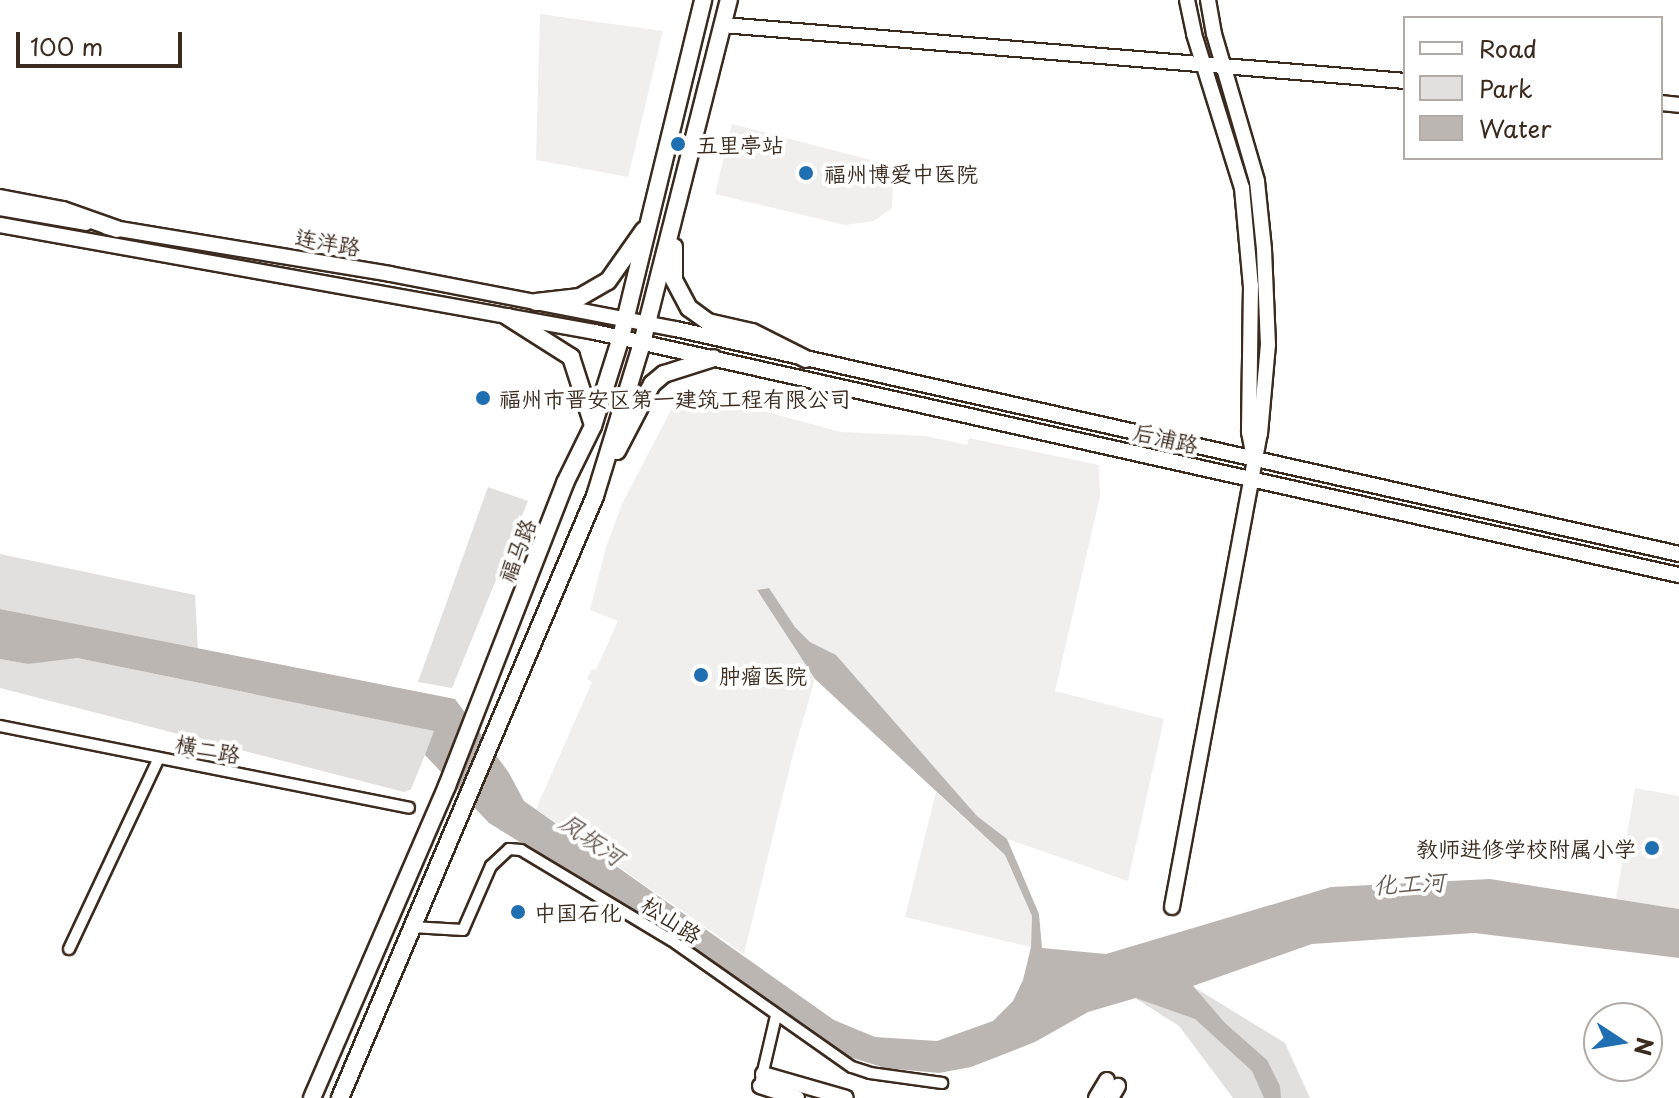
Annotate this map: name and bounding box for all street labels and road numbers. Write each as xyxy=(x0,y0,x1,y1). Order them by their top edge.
street label: 连洋路 xyxy=(293,222,363,260)
street label: 后浦路 xyxy=(1131,417,1201,457)
street label: 福马路 xyxy=(492,514,540,586)
street label: 横二路 xyxy=(173,729,243,767)
street label: 松山路 xyxy=(637,890,707,948)

